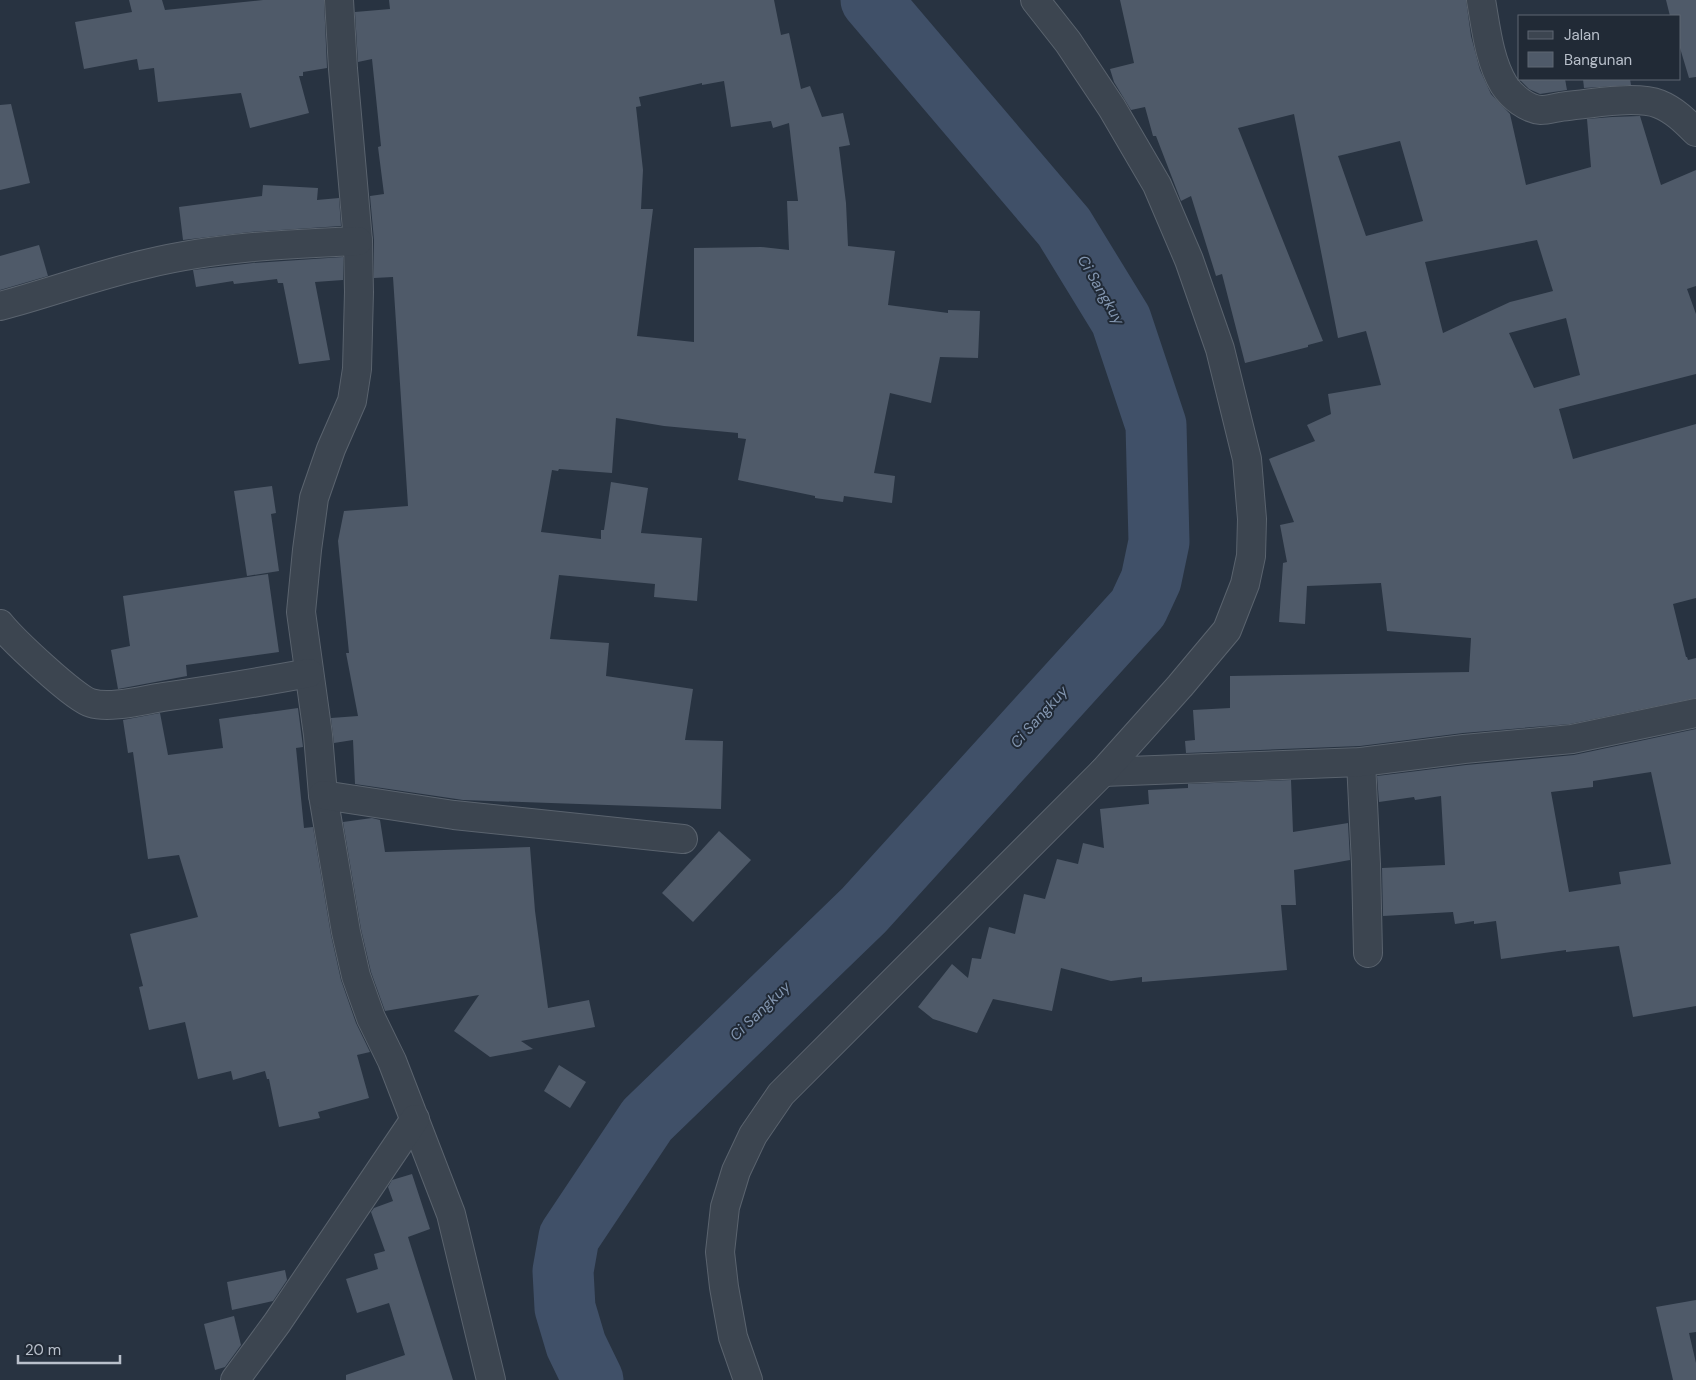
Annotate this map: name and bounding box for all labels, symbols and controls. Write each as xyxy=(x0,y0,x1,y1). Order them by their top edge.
legend xyxy=(1518,15,1681,80)
text: Jalan xyxy=(1564,25,1600,45)
text: Bangunan xyxy=(1564,50,1632,70)
water label: Ci Sangkuy xyxy=(1073,252,1129,329)
water label: Ci Sangkuy xyxy=(1006,681,1073,752)
water label: Ci Sangkuy xyxy=(725,977,795,1045)
scale bar xyxy=(18,1332,120,1364)
text: 20 m xyxy=(25,1340,61,1360)

